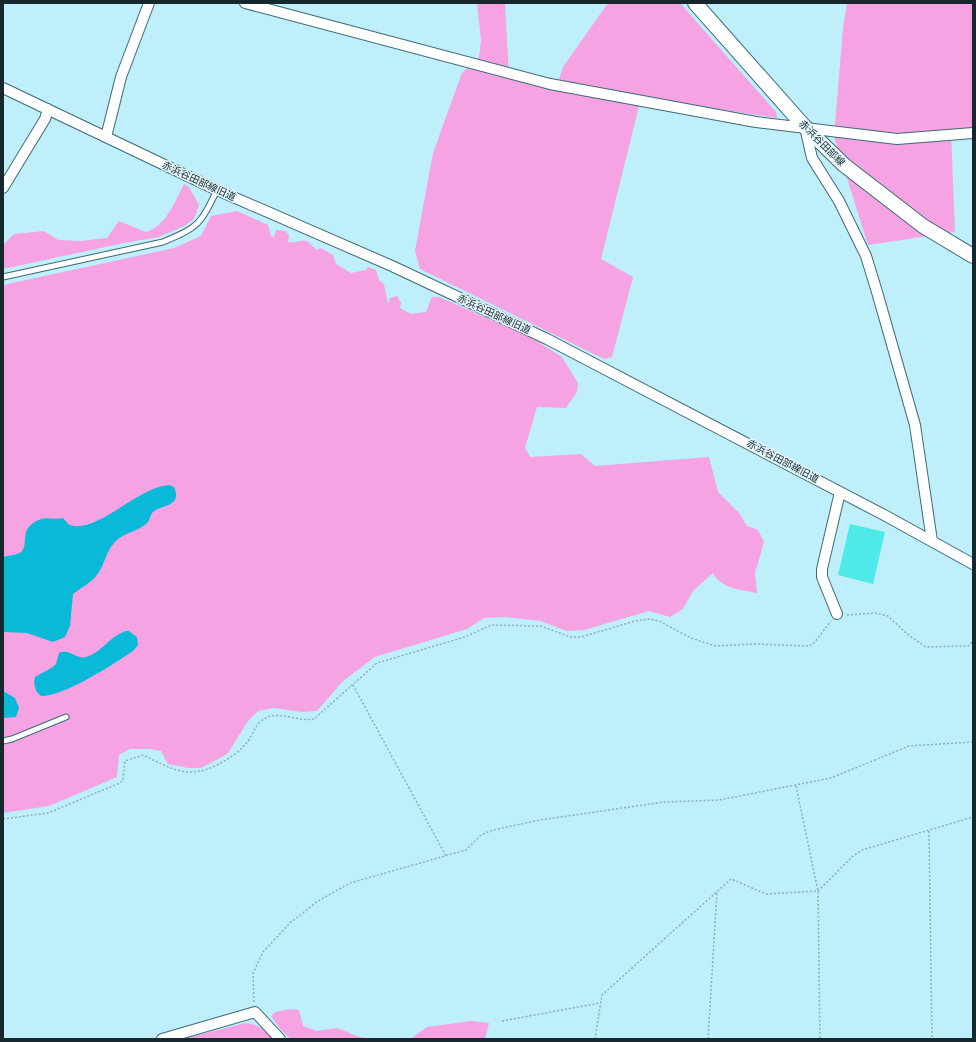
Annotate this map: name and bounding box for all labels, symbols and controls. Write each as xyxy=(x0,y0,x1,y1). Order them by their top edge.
street label: 赤浜谷田部線 xyxy=(796,117,848,169)
street label: 赤浜谷田部線旧道 xyxy=(160,158,238,204)
street label: 赤浜谷田部線旧道 xyxy=(455,291,533,337)
street label: 赤浜谷田部線旧道 xyxy=(745,436,821,486)

